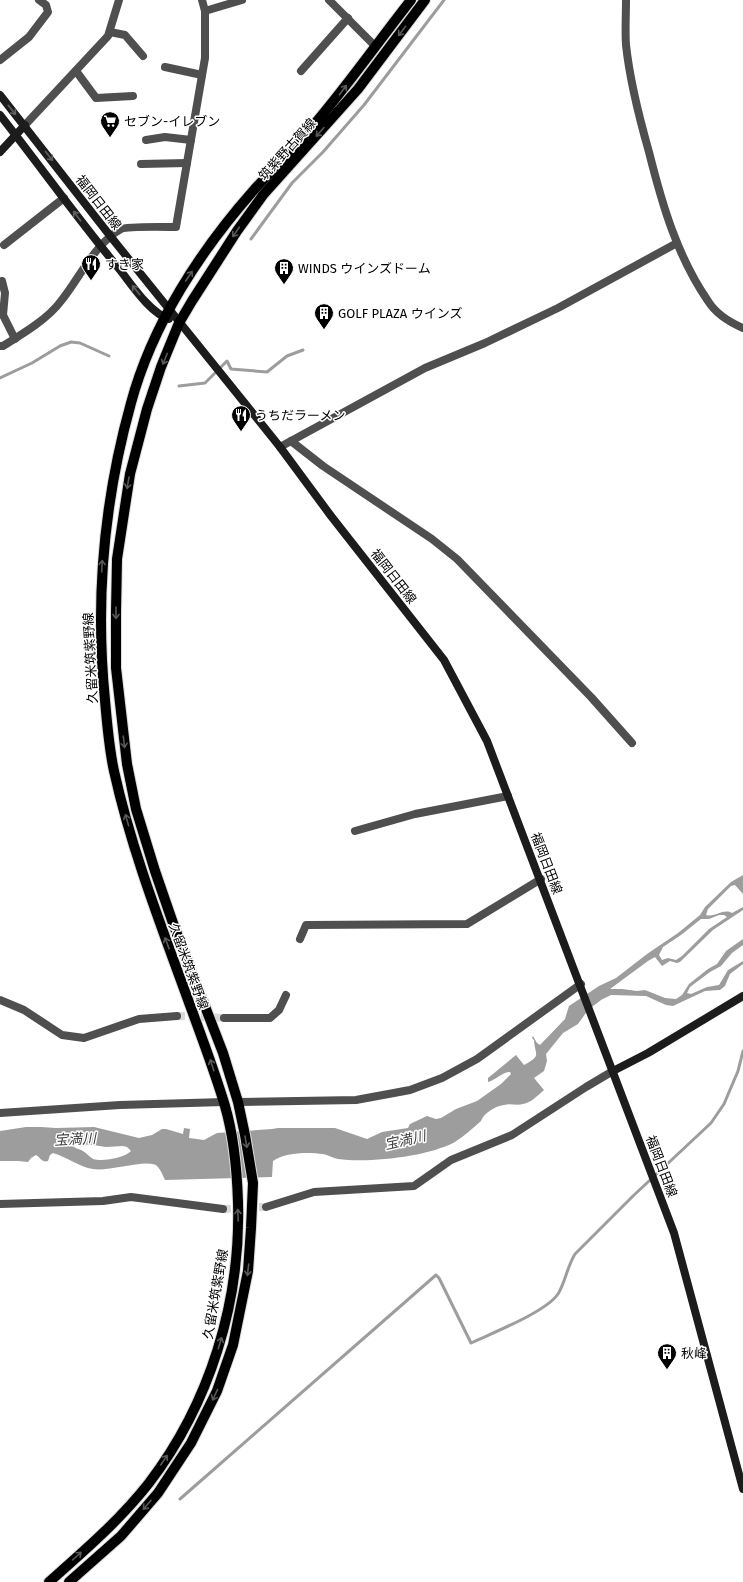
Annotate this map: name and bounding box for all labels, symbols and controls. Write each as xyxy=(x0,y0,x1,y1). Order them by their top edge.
one-way arrow xyxy=(397,26,406,37)
one-way arrow xyxy=(339,84,347,95)
one-way arrow xyxy=(8,105,17,115)
supermarket icon: セブン-イレブン xyxy=(99,110,121,138)
place label: セブン-イレブン xyxy=(124,114,220,129)
street label: 筑紫野古賀線 xyxy=(256,115,319,183)
one-way arrow xyxy=(316,127,325,137)
one-way arrow xyxy=(44,151,53,162)
street label: 福岡日田線 xyxy=(73,172,125,233)
one-way arrow xyxy=(73,210,81,221)
one-way arrow xyxy=(232,226,240,237)
restaurant icon: すき家 xyxy=(80,253,102,281)
place label: すき家 xyxy=(105,257,144,272)
building icon: WINDS ウインズドーム xyxy=(273,257,295,285)
place label: WINDS ウインズドーム xyxy=(298,261,431,276)
one-way arrow xyxy=(185,271,193,282)
one-way arrow xyxy=(132,285,141,296)
building icon: GOLF PLAZA ウインズ xyxy=(313,302,335,330)
place label: GOLF PLAZA ウインズ xyxy=(338,306,462,321)
one-way arrow xyxy=(160,352,168,364)
restaurant icon: うちだラーメン xyxy=(230,404,252,432)
place label: うちだラーメン xyxy=(255,408,345,423)
one-way arrow xyxy=(124,477,132,490)
street label: 福岡日田線 xyxy=(368,546,420,607)
one-way arrow xyxy=(99,560,106,573)
one-way arrow xyxy=(112,606,120,619)
street label: 久留米筑紫野線 xyxy=(81,612,100,704)
one-way arrow xyxy=(120,735,128,748)
one-way arrow xyxy=(123,813,130,826)
street label: 福岡日田線 xyxy=(528,830,565,896)
street label: 久留米筑紫野線 xyxy=(166,921,211,1011)
one-way arrow xyxy=(163,938,171,950)
one-way arrow xyxy=(207,1060,215,1072)
water label: 宝満川 xyxy=(383,1127,429,1153)
water label: 宝満川 xyxy=(54,1130,98,1149)
street label: 福岡日田線 xyxy=(643,1133,680,1199)
one-way arrow xyxy=(242,1135,250,1148)
one-way arrow xyxy=(234,1209,242,1222)
street label: 久留米筑紫野線 xyxy=(200,1248,231,1340)
one-way arrow xyxy=(244,1263,251,1276)
one-way arrow xyxy=(217,1336,224,1349)
building icon: 秋峰 xyxy=(656,1342,678,1370)
place label: 秋峰 xyxy=(681,1346,707,1361)
one-way arrow xyxy=(210,1388,218,1400)
one-way arrow xyxy=(160,1454,168,1465)
one-way arrow xyxy=(142,1500,151,1510)
one-way arrow xyxy=(72,1552,82,1561)

